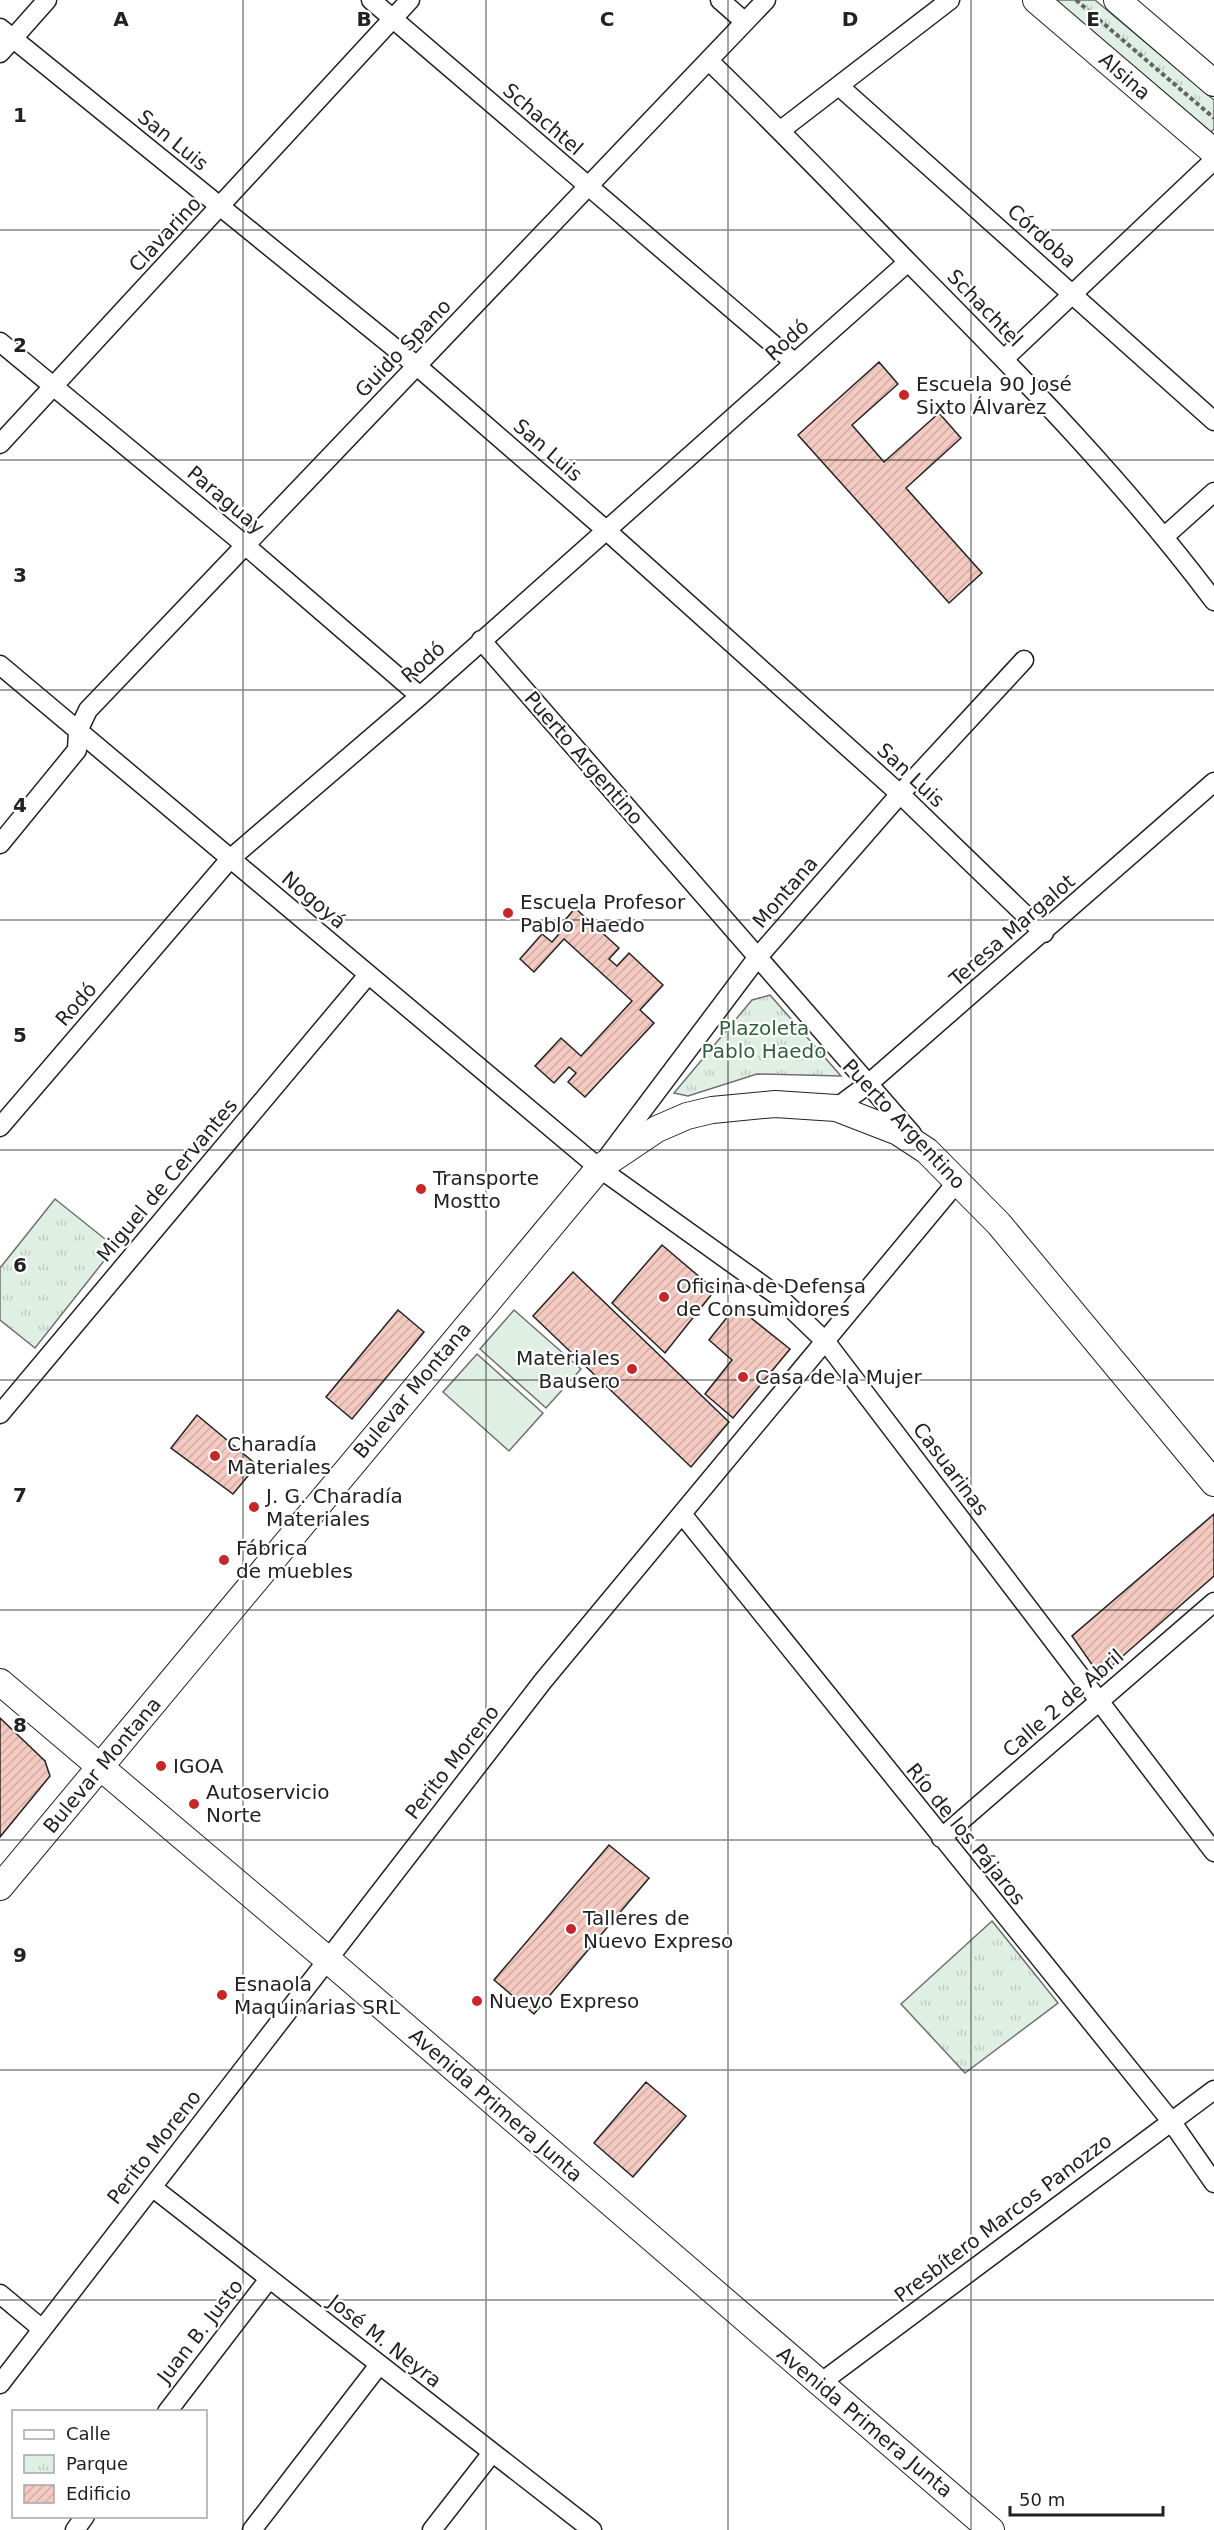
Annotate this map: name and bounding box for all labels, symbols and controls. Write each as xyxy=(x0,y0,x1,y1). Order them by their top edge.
text: A xyxy=(113,7,129,31)
text: B xyxy=(356,7,372,31)
text: C xyxy=(600,7,614,31)
text: D xyxy=(842,7,858,31)
text: E xyxy=(1086,7,1100,31)
street label: Alsina xyxy=(1094,47,1156,105)
street label: Schachtel xyxy=(498,78,588,160)
text: 1 xyxy=(13,103,27,127)
street label: San Luis xyxy=(133,104,213,176)
street label: Clavarino xyxy=(124,191,206,277)
street label: Córdoba xyxy=(1003,199,1081,273)
street label: Schachtel xyxy=(942,264,1028,352)
street label: Guido Spano xyxy=(350,294,456,402)
street label: Rodó xyxy=(760,314,814,366)
text: 2 xyxy=(13,333,27,357)
place label: Escuela 90 José Sixto Álvarez xyxy=(916,372,1072,419)
marker: Escuela 90 José Sixto Álvarez xyxy=(897,388,911,402)
street label: San Luis xyxy=(509,414,587,486)
street label: Paraguay xyxy=(183,461,270,539)
text: 3 xyxy=(13,563,27,587)
street label: Rodó xyxy=(396,636,450,688)
street label: Puerto Argentino xyxy=(520,686,648,830)
street label: San Luis xyxy=(872,738,950,812)
text: 4 xyxy=(13,793,27,817)
street label: Montana xyxy=(747,851,823,933)
street label: Nogoyá xyxy=(277,866,351,934)
street label: Teresa Margalot xyxy=(944,869,1080,992)
place label: Escuela Profesor Pablo Haedo xyxy=(520,890,686,937)
marker: Escuela Profesor Pablo Haedo xyxy=(501,906,515,920)
street label: Rodó xyxy=(50,977,102,1031)
park label: Plazoleta Pablo Haedo xyxy=(702,1016,826,1063)
text: 5 xyxy=(13,1023,27,1047)
street label: Puerto Argentino xyxy=(838,1054,970,1194)
street label: Miguel de Cervantes xyxy=(92,1094,242,1266)
place label: Transporte Mostto xyxy=(432,1166,539,1213)
marker: Transporte Mostto xyxy=(414,1182,428,1196)
text: 6 xyxy=(13,1253,27,1277)
place label: Oficina de Defensa de Consumidores xyxy=(676,1274,866,1321)
marker: Oficina de Defensa de Consumidores xyxy=(657,1290,671,1304)
street label: Bulevar Montana xyxy=(348,1317,476,1463)
place label: Materiales Bausero xyxy=(516,1346,620,1393)
marker: Materiales Bausero xyxy=(625,1362,639,1376)
place label: Casa de la Mujer xyxy=(755,1365,923,1389)
marker: Casa de la Mujer xyxy=(736,1370,750,1384)
street label: Casuarinas xyxy=(908,1418,994,1520)
place label: Charadía Materiales xyxy=(227,1432,331,1479)
marker: Charadía Materiales xyxy=(208,1449,222,1463)
text: 7 xyxy=(13,1483,27,1507)
place label: J. G. Charadía Materiales xyxy=(264,1484,403,1531)
marker: J. G. Charadía Materiales xyxy=(247,1500,261,1514)
place label: Fábrica de muebles xyxy=(236,1536,353,1583)
marker: Fábrica de muebles xyxy=(217,1553,231,1567)
street label: Calle 2 de Abril xyxy=(998,1644,1128,1762)
street label: Bulevar Montana xyxy=(38,1692,166,1838)
street label: Perito Moreno xyxy=(400,1700,504,1824)
text: 8 xyxy=(13,1713,27,1737)
place label: IGOA xyxy=(173,1754,224,1778)
street label: Río de los Pájaros xyxy=(901,1758,1031,1910)
marker: IGOA xyxy=(154,1759,168,1773)
place label: Autoservicio Norte xyxy=(206,1780,330,1827)
marker: Autoservicio Norte xyxy=(187,1797,201,1811)
place label: Talleres de Nuevo Expreso xyxy=(582,1906,733,1953)
marker: Talleres de Nuevo Expreso xyxy=(564,1922,578,1936)
text: 9 xyxy=(13,1943,27,1967)
place label: Esnaola Maquinarias SRL xyxy=(234,1972,401,2019)
marker: Esnaola Maquinarias SRL xyxy=(215,1988,229,2002)
place label: Nuevo Expreso xyxy=(489,1989,639,2013)
marker: Nuevo Expreso xyxy=(470,1994,484,2008)
street label: Avenida Primera Junta xyxy=(404,2023,588,2187)
street label: Perito Moreno xyxy=(102,2085,206,2209)
street label: Presbítero Marcos Panozzo xyxy=(890,2128,1116,2308)
street label: Juan B. Justo xyxy=(151,2274,248,2389)
street label: José M. Neyra xyxy=(322,2288,446,2393)
street label: Avenida Primera Junta xyxy=(772,2342,958,2502)
legend xyxy=(12,2410,207,2518)
text: Calle xyxy=(66,2423,111,2444)
text: Parque xyxy=(66,2453,128,2474)
scale bar xyxy=(1010,2479,1163,2517)
text: Edificio xyxy=(66,2483,131,2504)
text: 50 m xyxy=(1019,2489,1065,2510)

